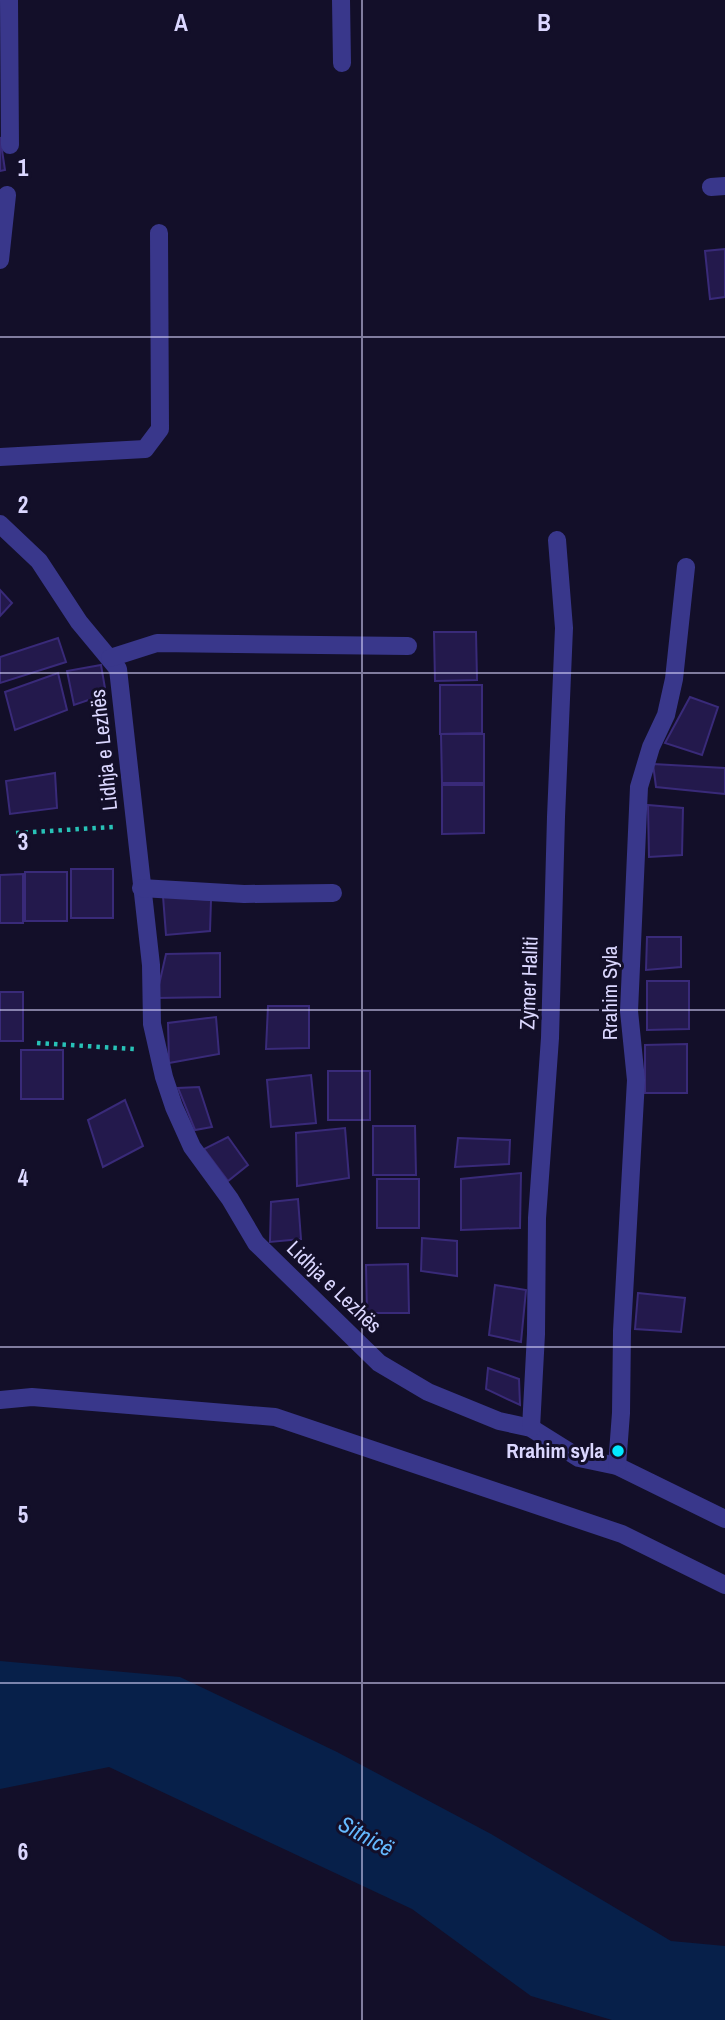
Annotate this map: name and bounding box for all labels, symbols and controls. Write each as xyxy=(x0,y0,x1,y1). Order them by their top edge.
text: A xyxy=(174,7,188,38)
text: B xyxy=(537,7,551,38)
text: 1 xyxy=(18,152,29,183)
text: 2 xyxy=(18,489,28,520)
street label: Lidhja e Lezhës xyxy=(83,688,124,812)
text: 3 xyxy=(18,826,28,857)
street label: Zymer Haliti xyxy=(512,936,545,1030)
street label: Rrahim Syla xyxy=(595,945,624,1040)
text: 4 xyxy=(18,1162,29,1193)
street label: Lidhja e Lezhës xyxy=(281,1234,388,1339)
place label: Rrahim syla xyxy=(506,1436,604,1465)
marker: Rrahim syla xyxy=(610,1443,626,1459)
text: 5 xyxy=(18,1499,28,1530)
water label: Sitnicë xyxy=(333,1808,399,1863)
text: 6 xyxy=(18,1836,28,1867)

